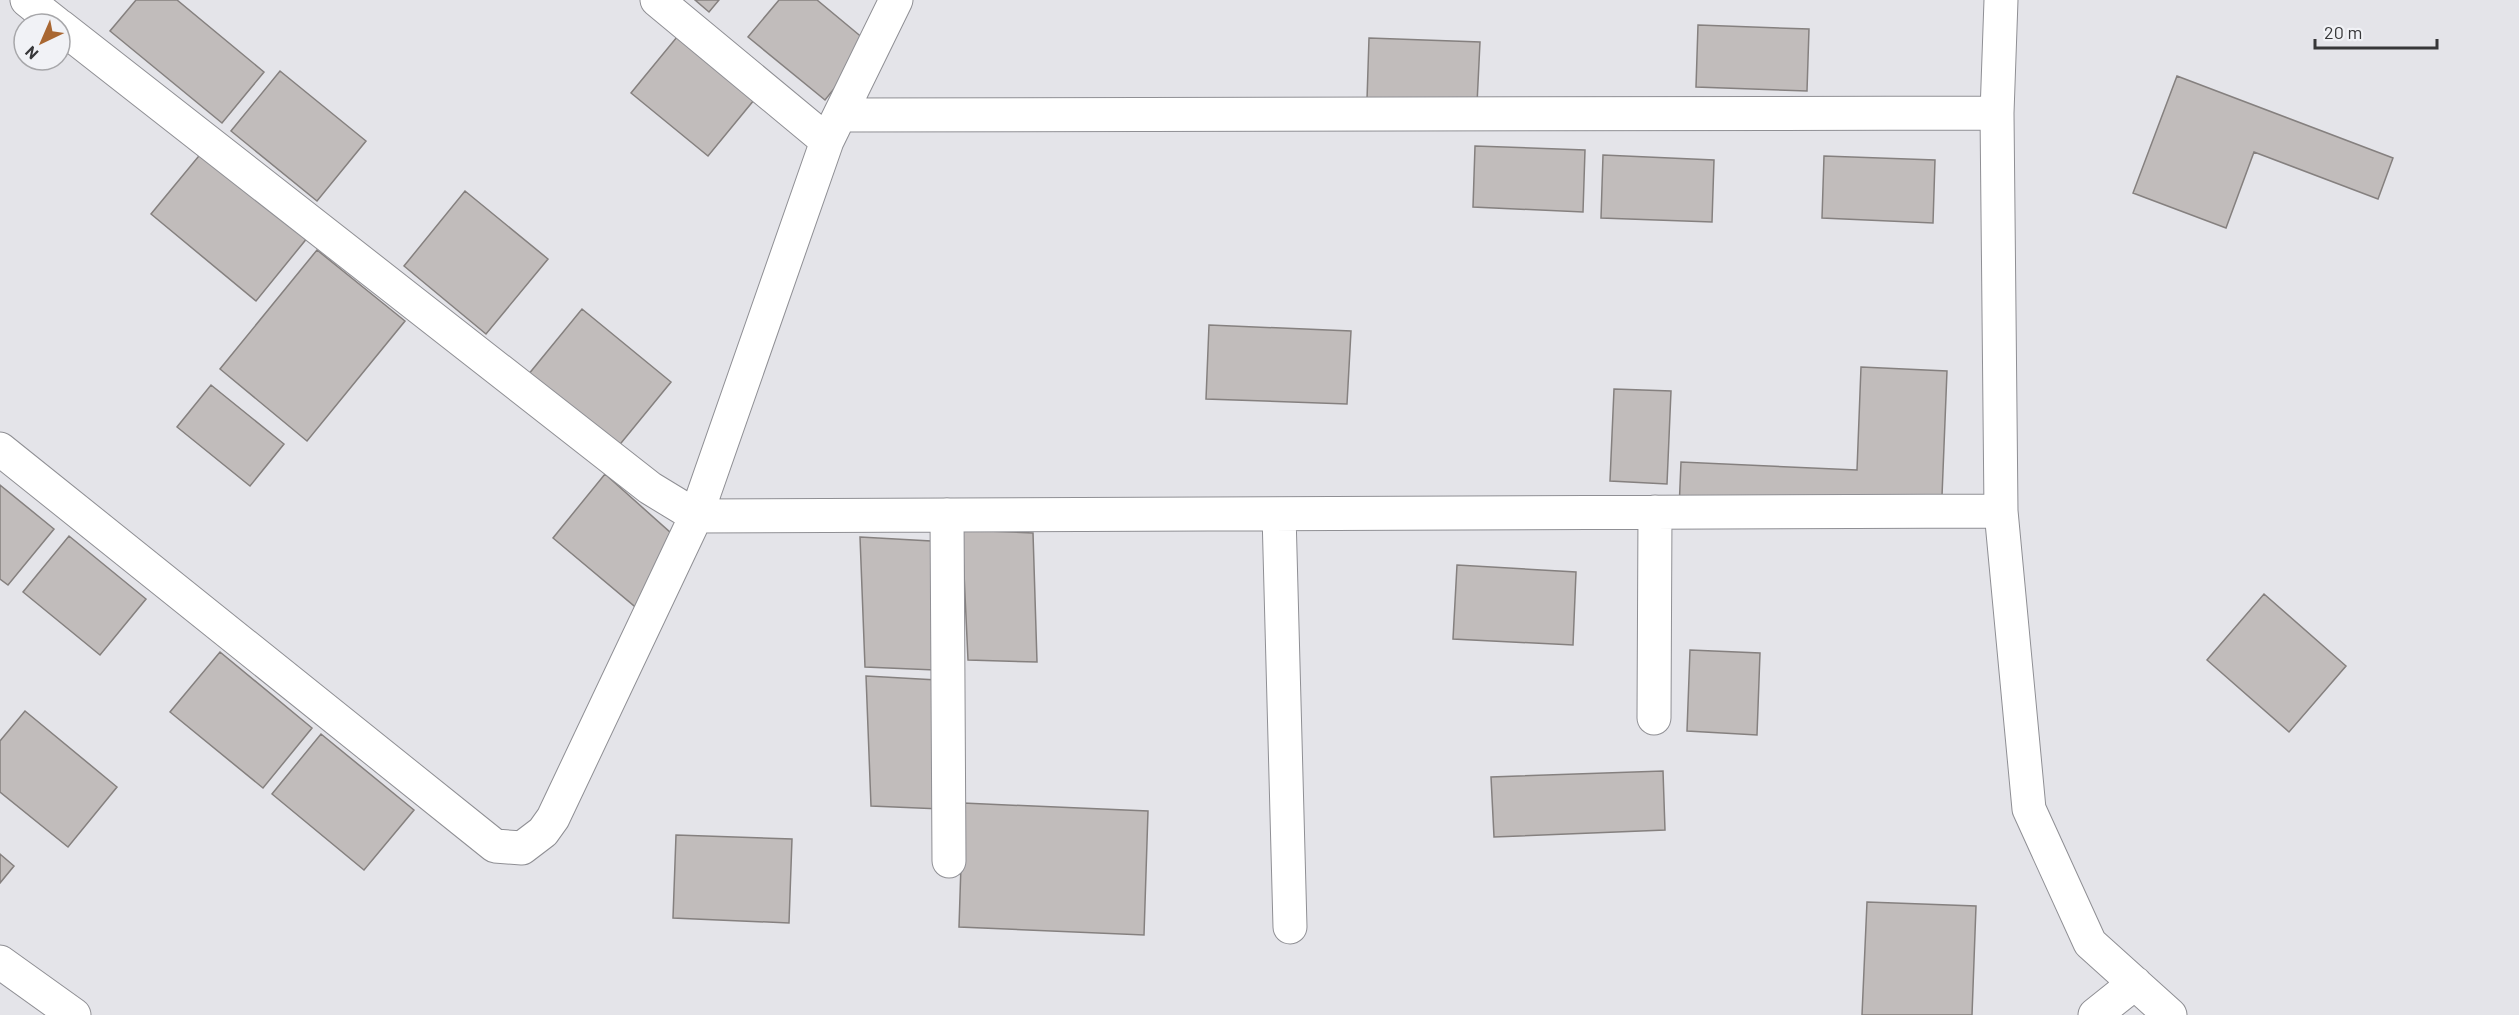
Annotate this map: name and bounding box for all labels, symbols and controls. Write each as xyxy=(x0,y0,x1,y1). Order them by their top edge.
north arrow xyxy=(12,12,72,72)
scale bar xyxy=(2315,12,2436,50)
text: 20 m xyxy=(2324,21,2362,43)
text: N xyxy=(21,43,42,64)

